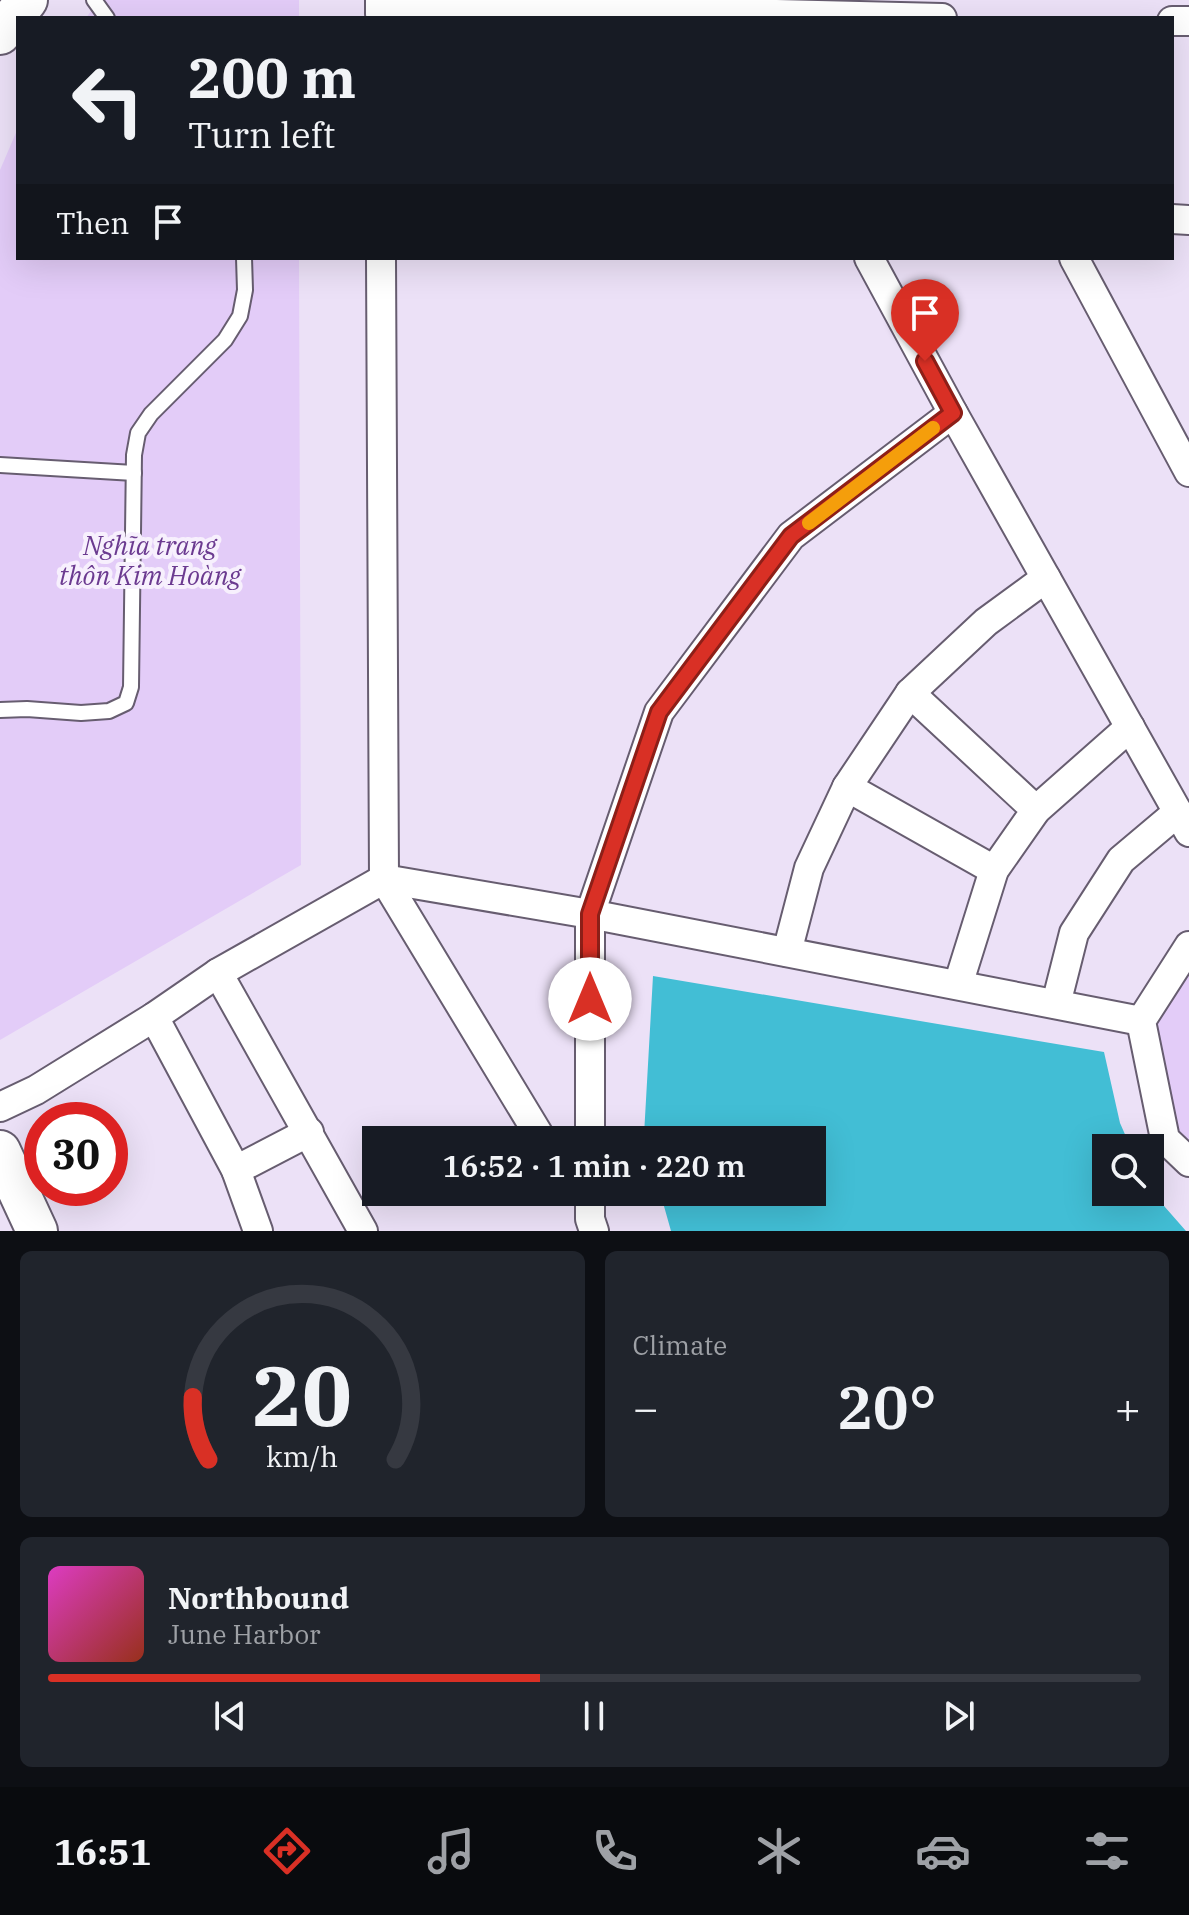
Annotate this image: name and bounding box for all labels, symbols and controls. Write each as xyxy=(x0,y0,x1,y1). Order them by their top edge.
text: 200 m xyxy=(188,41,356,113)
icon: left xyxy=(56,48,160,152)
text: Turn left xyxy=(188,111,335,158)
icon: arrive xyxy=(146,200,190,244)
text: Then xyxy=(56,203,130,242)
pin xyxy=(891,279,959,361)
icon: arrive xyxy=(903,291,947,335)
park label: Nghĩa trang thôn Kim Hoàng xyxy=(59,528,242,592)
position arrow xyxy=(548,957,632,1041)
speed limit sign: 30 xyxy=(24,1102,128,1206)
map controls xyxy=(1092,1134,1164,1206)
button: search xyxy=(1092,1134,1164,1206)
text: 16:52 · 1 min · 220 m xyxy=(443,1146,745,1185)
text: Climate xyxy=(633,1328,727,1362)
text: 20 xyxy=(252,1341,352,1449)
text: 20° xyxy=(837,1367,937,1446)
text: − xyxy=(633,1379,659,1436)
text: + xyxy=(1115,1379,1141,1436)
text: km/h xyxy=(266,1438,338,1475)
text: Northbound xyxy=(168,1578,349,1617)
text: June Harbor xyxy=(168,1617,321,1651)
icon: previous xyxy=(208,1694,252,1738)
icon: pause xyxy=(572,1694,616,1738)
icon: next xyxy=(937,1694,981,1738)
icon: directions xyxy=(259,1823,315,1879)
icon: music xyxy=(423,1823,479,1879)
icon: phone xyxy=(587,1823,643,1879)
icon: climate xyxy=(751,1823,807,1879)
icon: car xyxy=(915,1823,971,1879)
icon: filters xyxy=(1079,1823,1135,1879)
text: 16:51 xyxy=(54,1828,151,1875)

